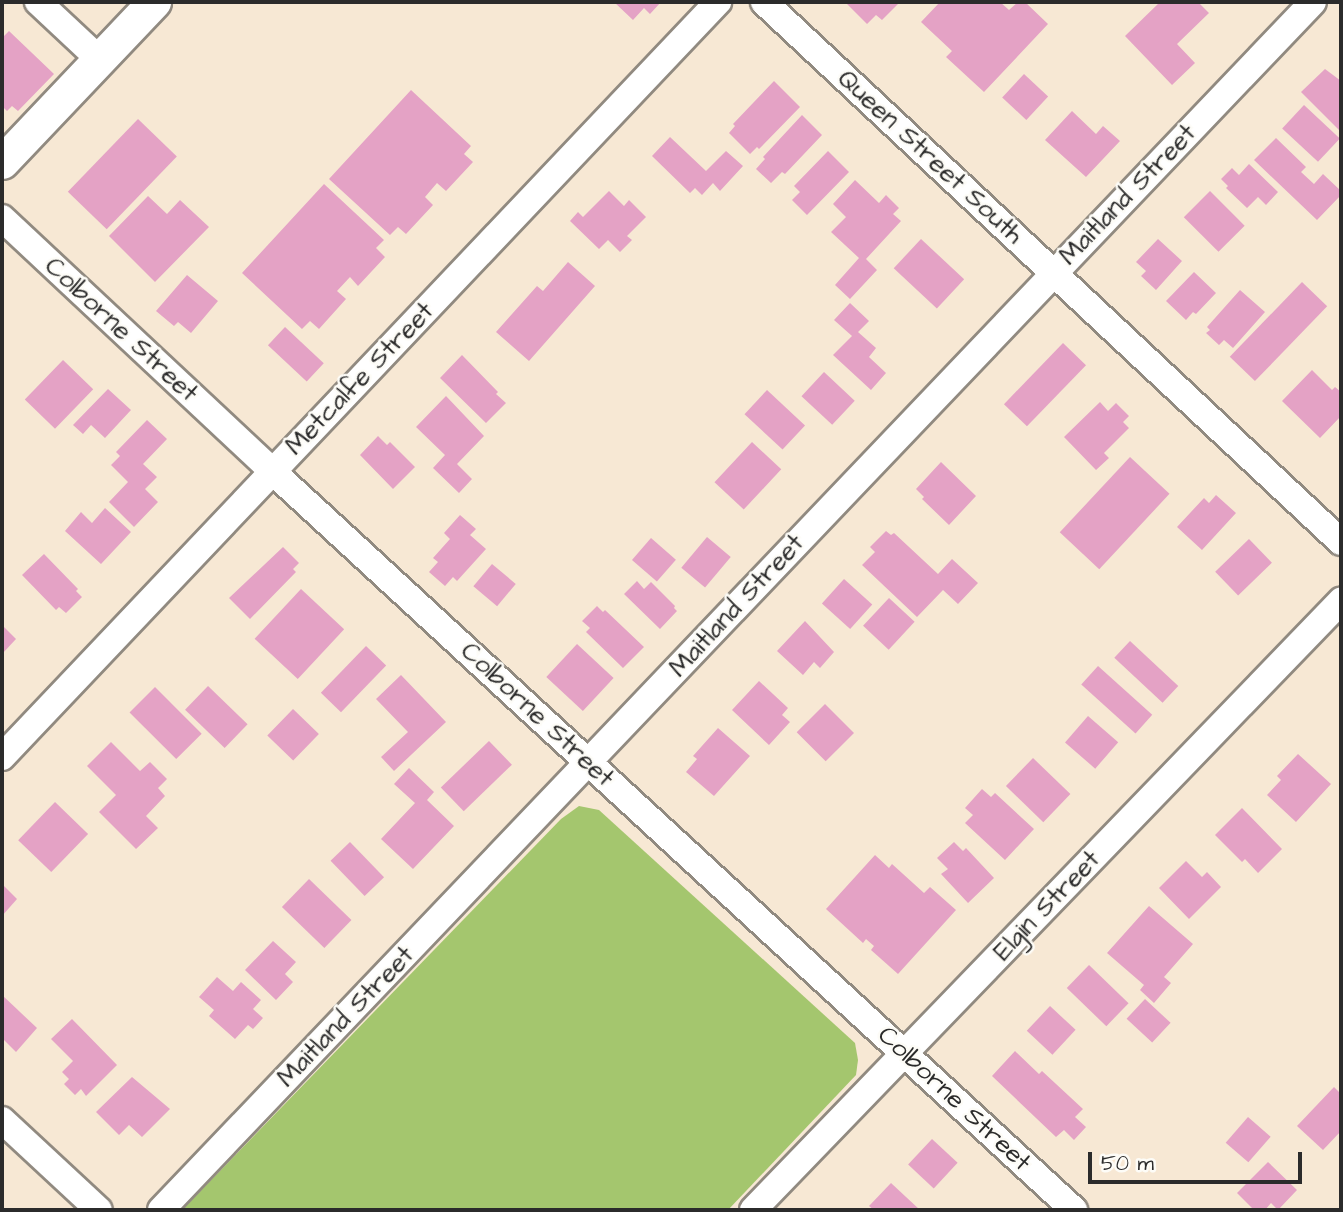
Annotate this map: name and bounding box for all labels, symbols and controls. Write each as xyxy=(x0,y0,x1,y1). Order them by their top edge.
street label: Queen Street South xyxy=(831,63,1029,251)
street label: Maitland Street xyxy=(1053,118,1203,272)
street label: Colborne Street xyxy=(38,251,204,409)
street label: Metcalfe Street xyxy=(279,296,441,462)
street label: Maitland Street xyxy=(663,528,811,684)
street label: Colborne Street xyxy=(454,636,620,794)
street label: Elgin Street xyxy=(987,845,1107,967)
street label: Maitland Street xyxy=(271,940,421,1094)
street label: Colborne Street xyxy=(871,1020,1037,1178)
scale bar xyxy=(1091,1138,1304,1182)
text: 50 m xyxy=(1101,1149,1154,1178)

